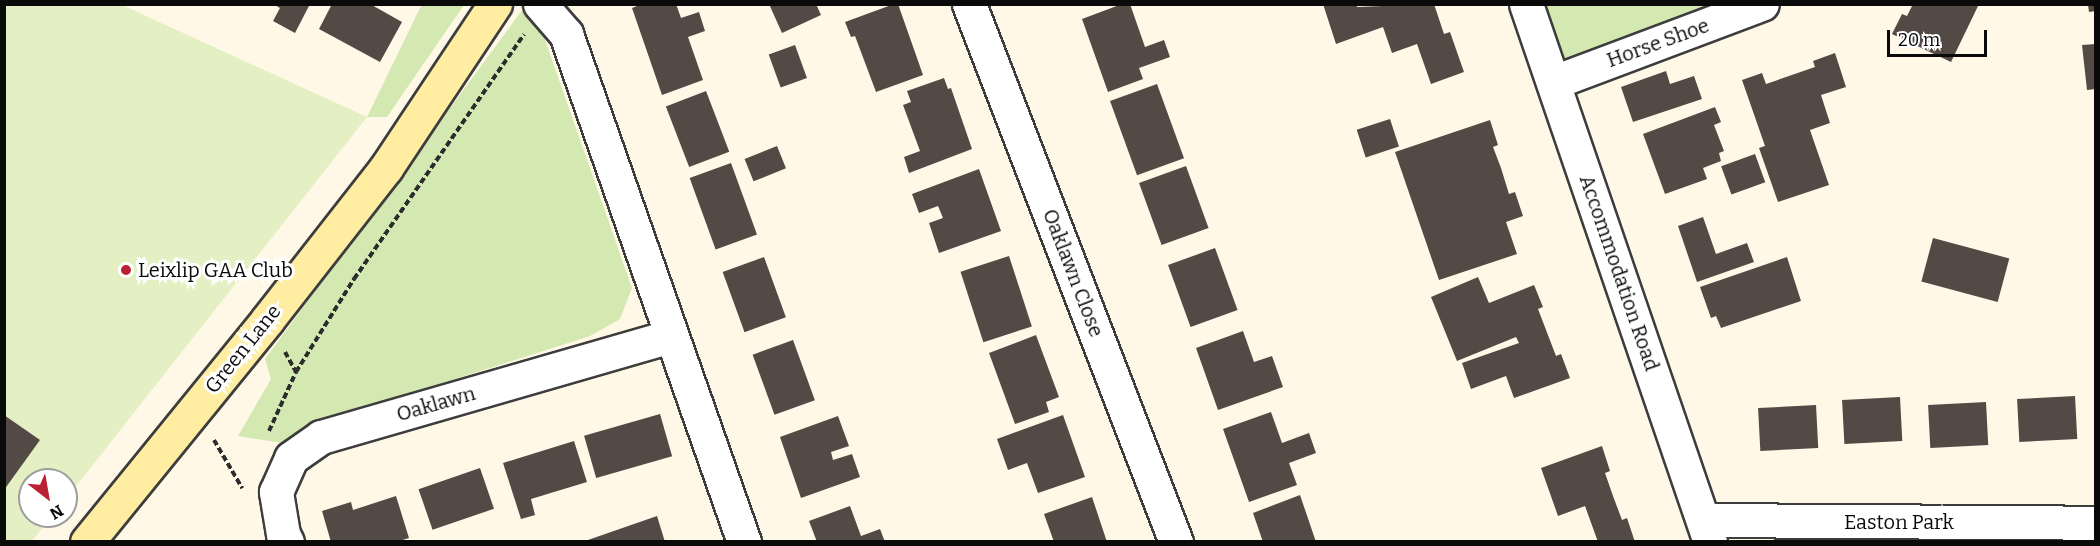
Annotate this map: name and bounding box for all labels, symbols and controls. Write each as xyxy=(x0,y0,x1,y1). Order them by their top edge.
street label: Horse Shoe xyxy=(1604,13,1712,73)
scale bar xyxy=(1890,18,1990,56)
text: 20 m xyxy=(1898,29,1940,51)
street label: Accommodation Road xyxy=(1574,172,1664,374)
street label: Oaklawn Close xyxy=(1038,206,1108,340)
place label: Leixlip GAA Club xyxy=(138,258,293,282)
marker: Leixlip GAA Club xyxy=(119,263,133,277)
street label: Green Lane xyxy=(200,300,286,398)
street label: Oaklawn xyxy=(394,381,478,427)
north arrow xyxy=(18,468,78,528)
text: N xyxy=(46,501,67,523)
street label: Easton Park xyxy=(1844,510,1954,534)

